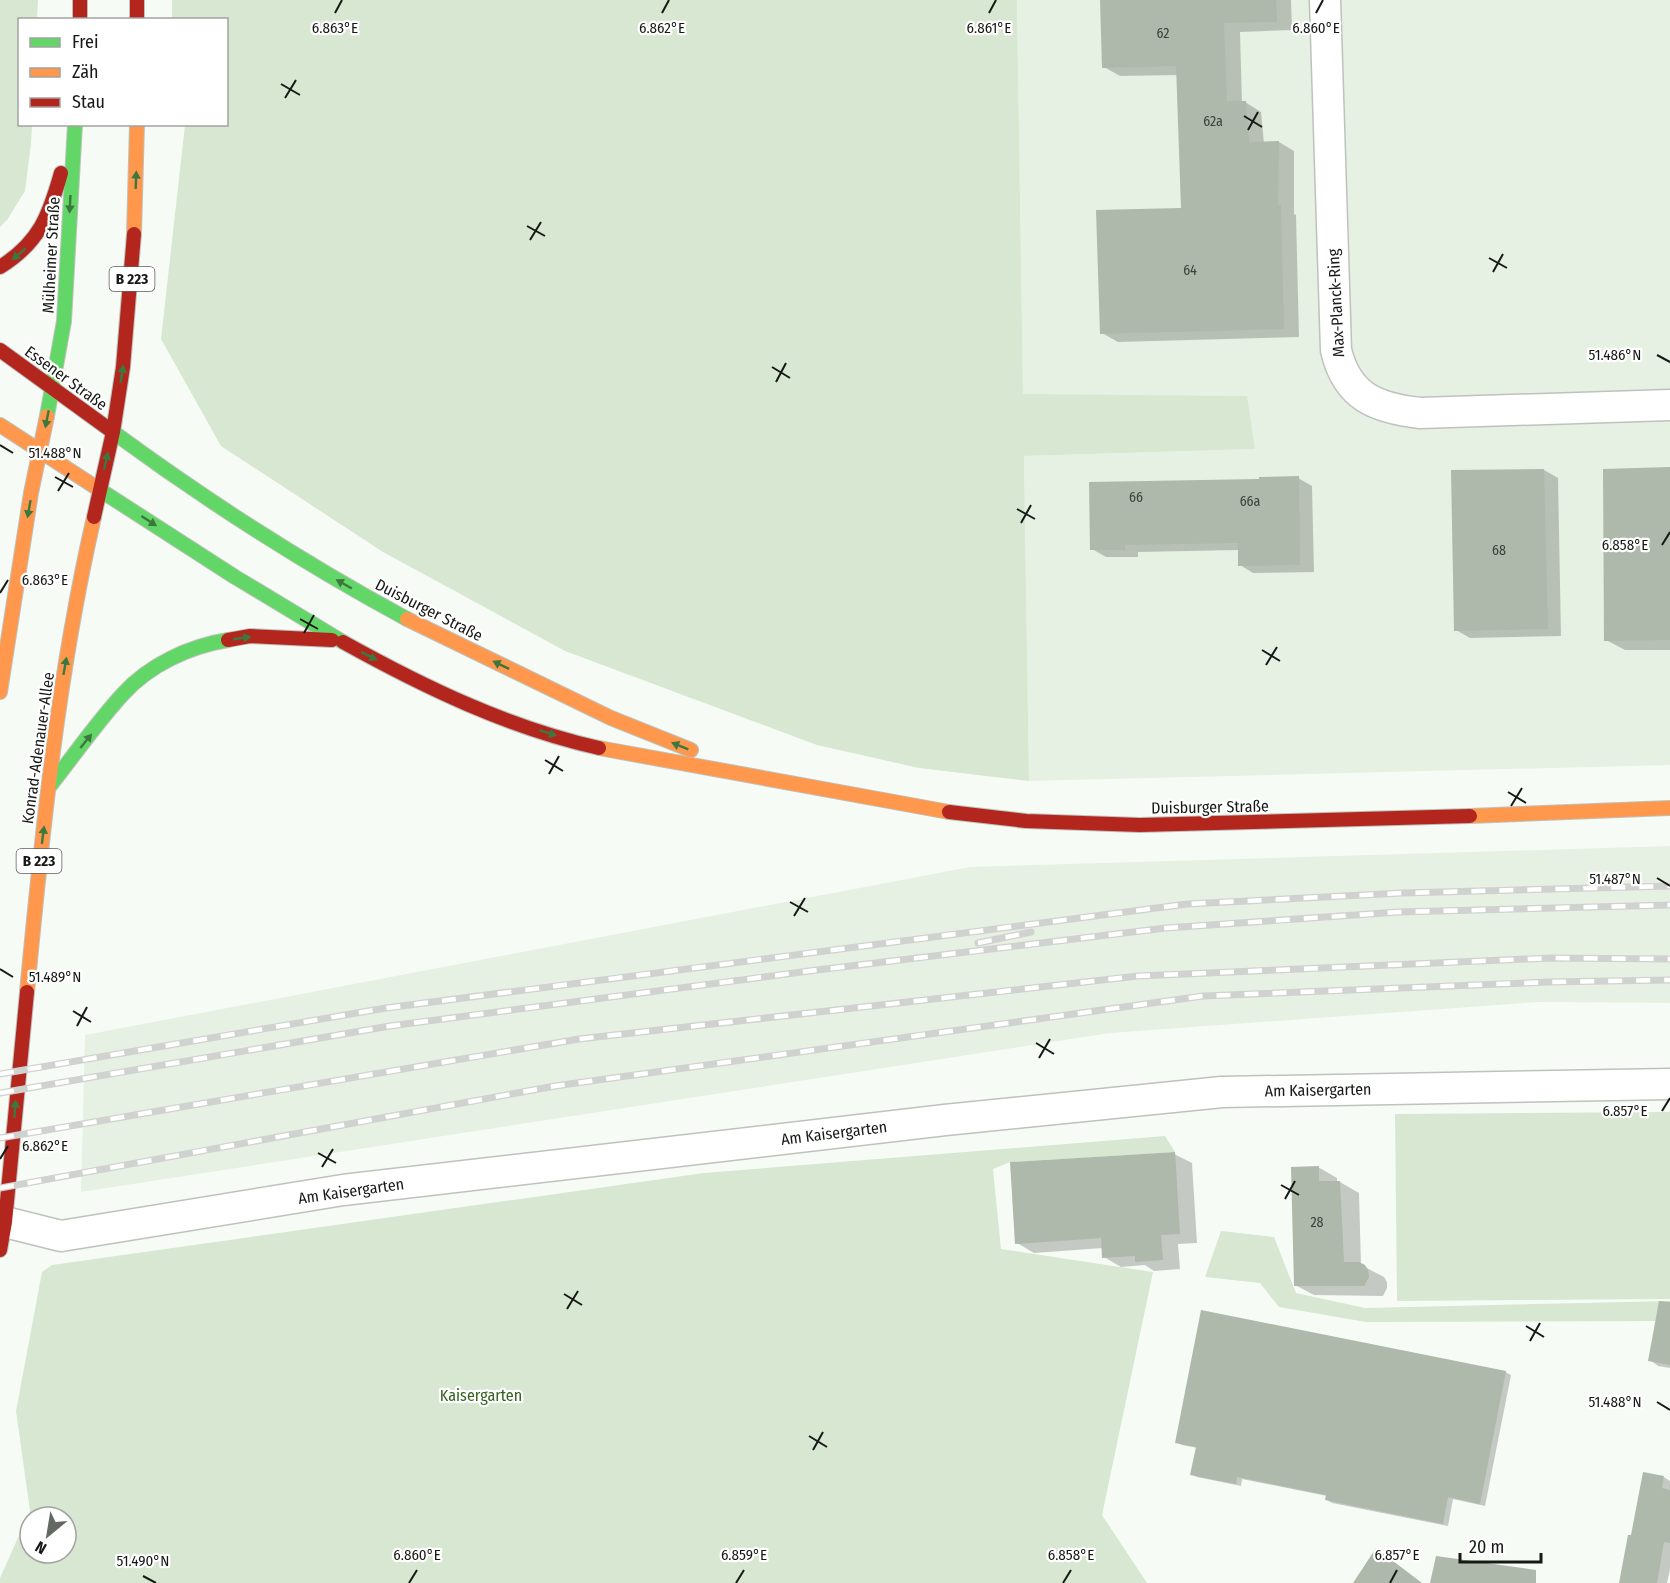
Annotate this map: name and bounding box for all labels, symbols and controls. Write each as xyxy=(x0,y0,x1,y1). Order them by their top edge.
legend xyxy=(18,18,228,126)
text: 6.863°E xyxy=(312,19,358,37)
text: 6.862°E xyxy=(639,19,685,37)
text: 6.861°E xyxy=(967,19,1011,37)
text: 6.860°E xyxy=(1292,19,1340,37)
house number: 62 xyxy=(1157,25,1170,42)
text: Frei xyxy=(72,31,98,53)
text: Zäh xyxy=(72,61,99,83)
text: Stau xyxy=(72,91,105,113)
house number: 62a xyxy=(1203,113,1223,130)
one-way arrow xyxy=(131,170,140,189)
one-way arrow xyxy=(66,194,75,213)
street label: Mülheimer Straße xyxy=(38,196,64,314)
one-way arrow xyxy=(11,247,27,260)
street label: Max-Planck-Ring xyxy=(1324,248,1348,358)
house number: 64 xyxy=(1183,262,1197,279)
road number: B 223 xyxy=(110,267,154,291)
street label: Essener Straße xyxy=(21,342,111,414)
text: 51.486°N xyxy=(1589,346,1641,364)
one-way arrow xyxy=(118,365,127,384)
one-way arrow xyxy=(42,410,51,429)
text: 51.488°N xyxy=(28,444,82,462)
one-way arrow xyxy=(102,452,112,470)
house number: 66 xyxy=(1129,489,1143,506)
house number: 66a xyxy=(1240,493,1261,510)
one-way arrow xyxy=(24,499,33,518)
one-way arrow xyxy=(141,516,157,527)
text: 6.858°E xyxy=(1602,536,1648,554)
house number: 68 xyxy=(1492,542,1506,559)
text: 6.863°E xyxy=(22,571,68,589)
street label: Duisburger Straße xyxy=(372,575,486,645)
one-way arrow xyxy=(335,579,352,589)
one-way arrow xyxy=(233,633,252,642)
one-way arrow xyxy=(360,651,377,661)
one-way arrow xyxy=(61,657,70,676)
one-way arrow xyxy=(493,661,510,670)
street label: Konrad-Adenauer-Allee xyxy=(18,671,58,825)
one-way arrow xyxy=(539,729,557,738)
one-way arrow xyxy=(79,733,92,749)
one-way arrow xyxy=(670,741,688,751)
street label: Duisburger Straße xyxy=(1151,796,1269,818)
one-way arrow xyxy=(38,825,47,844)
road number: B 223 xyxy=(16,849,62,873)
text: 51.487°N xyxy=(1589,870,1641,888)
text: 51.489°N xyxy=(29,968,81,986)
street label: Am Kaisergarten xyxy=(1264,1080,1372,1100)
one-way arrow xyxy=(10,1099,20,1118)
text: 6.857°E xyxy=(1603,1102,1648,1120)
street label: Am Kaisergarten xyxy=(780,1117,888,1149)
text: 6.862°E xyxy=(22,1137,68,1155)
street label: Am Kaisergarten xyxy=(297,1174,405,1208)
house number: 28 xyxy=(1310,1214,1324,1231)
park label: Kaisergarten xyxy=(440,1386,522,1405)
text: 51.488°N xyxy=(1588,1393,1642,1411)
north arrow xyxy=(18,1505,78,1565)
scale bar xyxy=(1460,1526,1541,1564)
text: 20 m xyxy=(1469,1536,1504,1558)
text: N xyxy=(32,1537,50,1558)
text: 6.860°E xyxy=(393,1546,441,1564)
text: 6.859°E xyxy=(721,1546,767,1564)
text: 6.858°E xyxy=(1048,1546,1094,1564)
text: 6.857°E xyxy=(1375,1546,1420,1564)
text: 51.490°N xyxy=(117,1552,169,1570)

